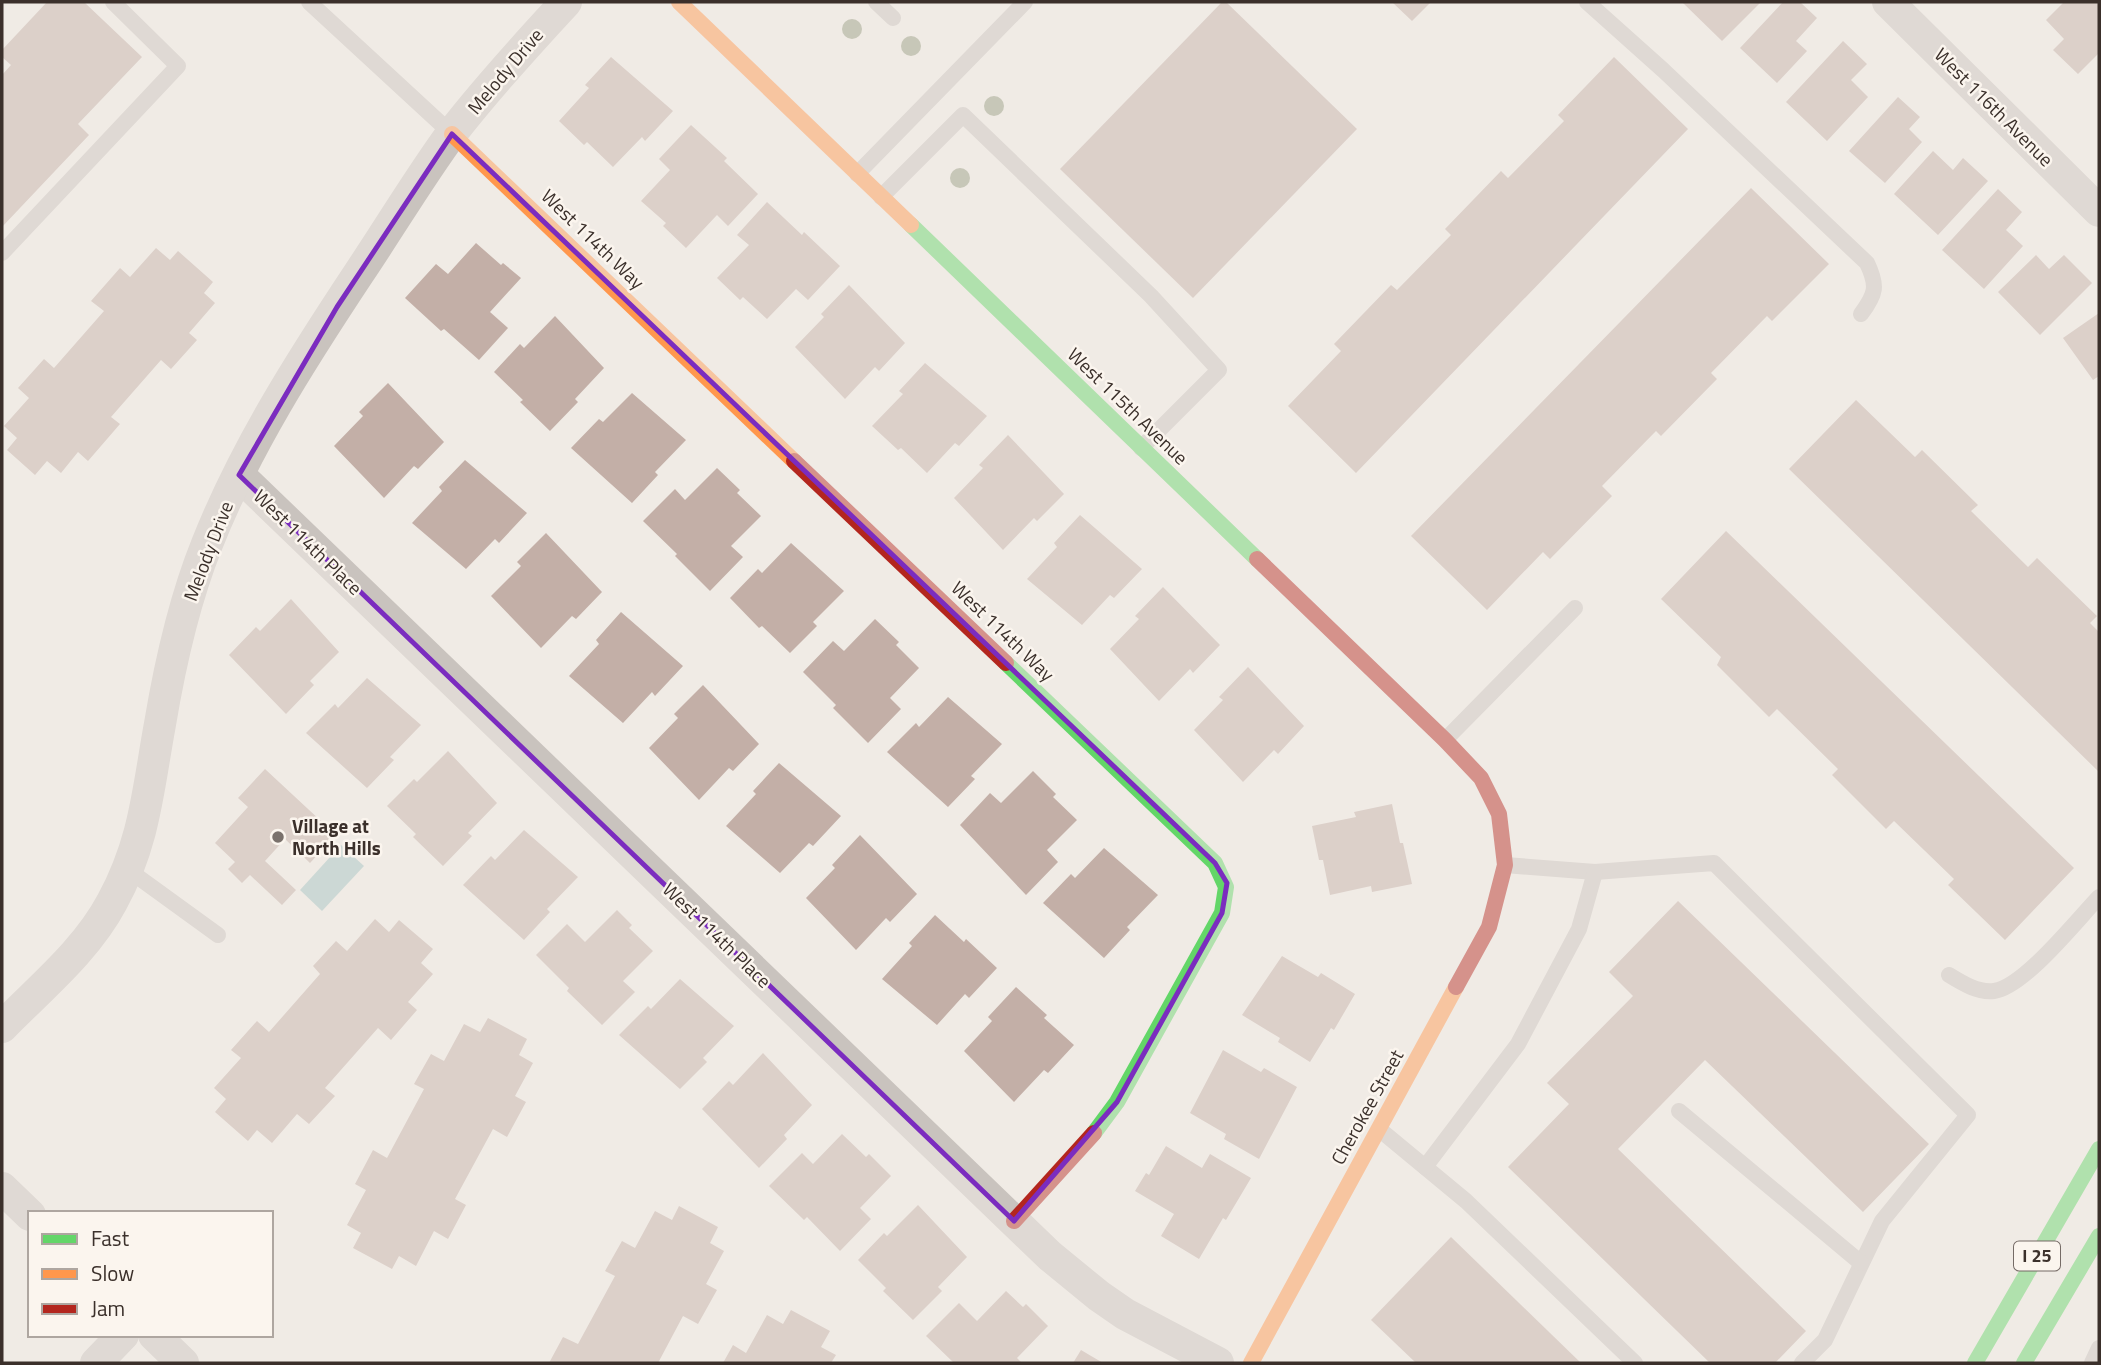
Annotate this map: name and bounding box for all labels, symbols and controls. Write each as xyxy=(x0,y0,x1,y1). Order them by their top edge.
street label: Melody Drive xyxy=(460,21,549,120)
street label: West 116th Avenue xyxy=(1928,40,2061,173)
street label: West 114th Way xyxy=(535,182,652,296)
street label: West 115th Avenue xyxy=(1061,340,1195,471)
street label: West 114th Place xyxy=(247,482,369,601)
street label: Melody Drive xyxy=(175,497,240,605)
street label: West 114th Way xyxy=(945,574,1062,688)
place label: Village at North Hills xyxy=(292,811,381,862)
marker: Village at North Hills xyxy=(270,829,286,845)
street label: West 114th Place xyxy=(656,875,778,994)
street label: Cherokee Street xyxy=(1323,1044,1410,1170)
legend xyxy=(28,1211,273,1337)
text: Fast xyxy=(91,1222,130,1254)
road number: I 25 xyxy=(2014,1241,2060,1270)
text: Slow xyxy=(91,1257,134,1289)
text: Jam xyxy=(91,1292,125,1324)

